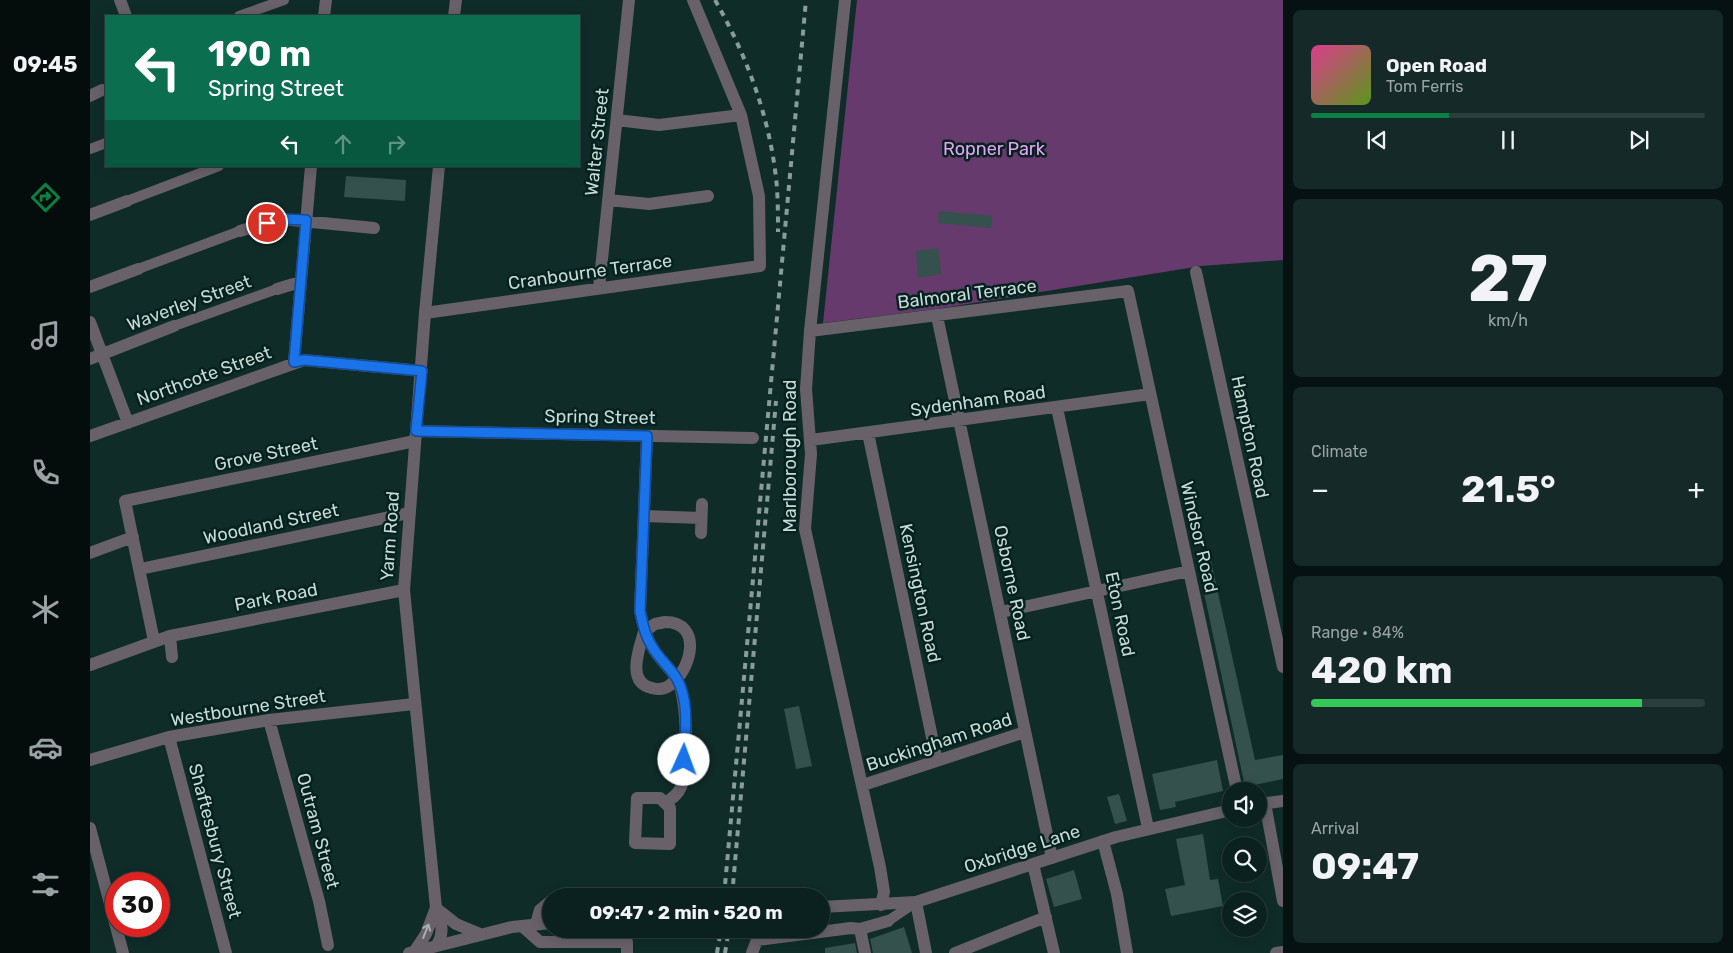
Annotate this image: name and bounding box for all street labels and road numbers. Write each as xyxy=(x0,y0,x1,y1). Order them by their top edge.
street label: Walter Street xyxy=(580,87,614,197)
street label: Cranbourne Terrace xyxy=(507,250,673,294)
street label: Waverley Street xyxy=(124,270,254,336)
street label: Balmoral Terrace xyxy=(896,275,1038,313)
street label: Northcote Street xyxy=(134,341,274,411)
street label: Hampton Road xyxy=(1226,374,1274,500)
street label: Marlborough Road xyxy=(779,379,801,533)
street label: Sydenham Road xyxy=(909,381,1047,421)
street label: Spring Street xyxy=(544,405,656,429)
street label: Grove Street xyxy=(212,432,320,476)
street label: Windsor Road xyxy=(1176,479,1222,595)
street label: Yarm Road xyxy=(376,490,404,582)
street label: Woodland Street xyxy=(201,499,341,549)
street label: Kensington Road xyxy=(894,521,946,665)
street label: Osborne Road xyxy=(989,523,1035,643)
street label: Eton Road xyxy=(1100,570,1140,658)
street label: Park Road xyxy=(233,578,319,616)
street label: Westbourne Street xyxy=(169,685,327,731)
street label: Buckingham Road xyxy=(863,708,1015,776)
street label: Shaftesbury Street xyxy=(184,761,246,921)
street label: Outram Street xyxy=(292,771,344,891)
street label: Oxbridge Lane xyxy=(961,820,1083,878)

